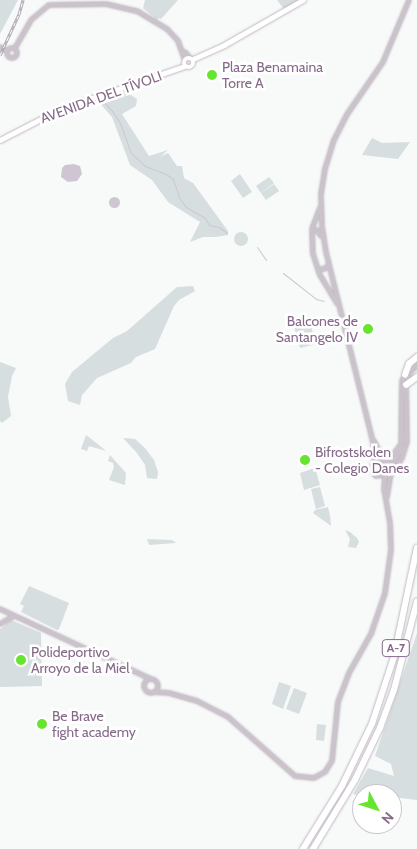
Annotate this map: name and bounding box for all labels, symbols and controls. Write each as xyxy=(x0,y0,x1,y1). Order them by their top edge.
place label: Plaza Benamaina Torre A xyxy=(222,59,323,92)
street label: AVENIDA DEL TÍVOLI xyxy=(38,67,164,127)
marker: Plaza Benamaina Torre A xyxy=(206,69,218,81)
place label: Balcones de Santangelo IV xyxy=(276,313,358,346)
marker: Balcones de Santangelo IV xyxy=(362,323,374,335)
place label: Bifrostskolen - Colegio Danes xyxy=(315,444,409,477)
marker: Bifrostskolen - Colegio Danes xyxy=(299,454,311,466)
road number: A-7 xyxy=(381,638,411,658)
place label: Polideportivo Arroyo de la Miel xyxy=(31,644,130,676)
marker: Polideportivo Arroyo de la Miel xyxy=(15,654,27,666)
place label: Be Brave fight academy xyxy=(52,708,136,740)
marker: Be Brave fight academy xyxy=(36,718,48,730)
north arrow xyxy=(352,784,402,834)
text: N xyxy=(378,808,398,828)

